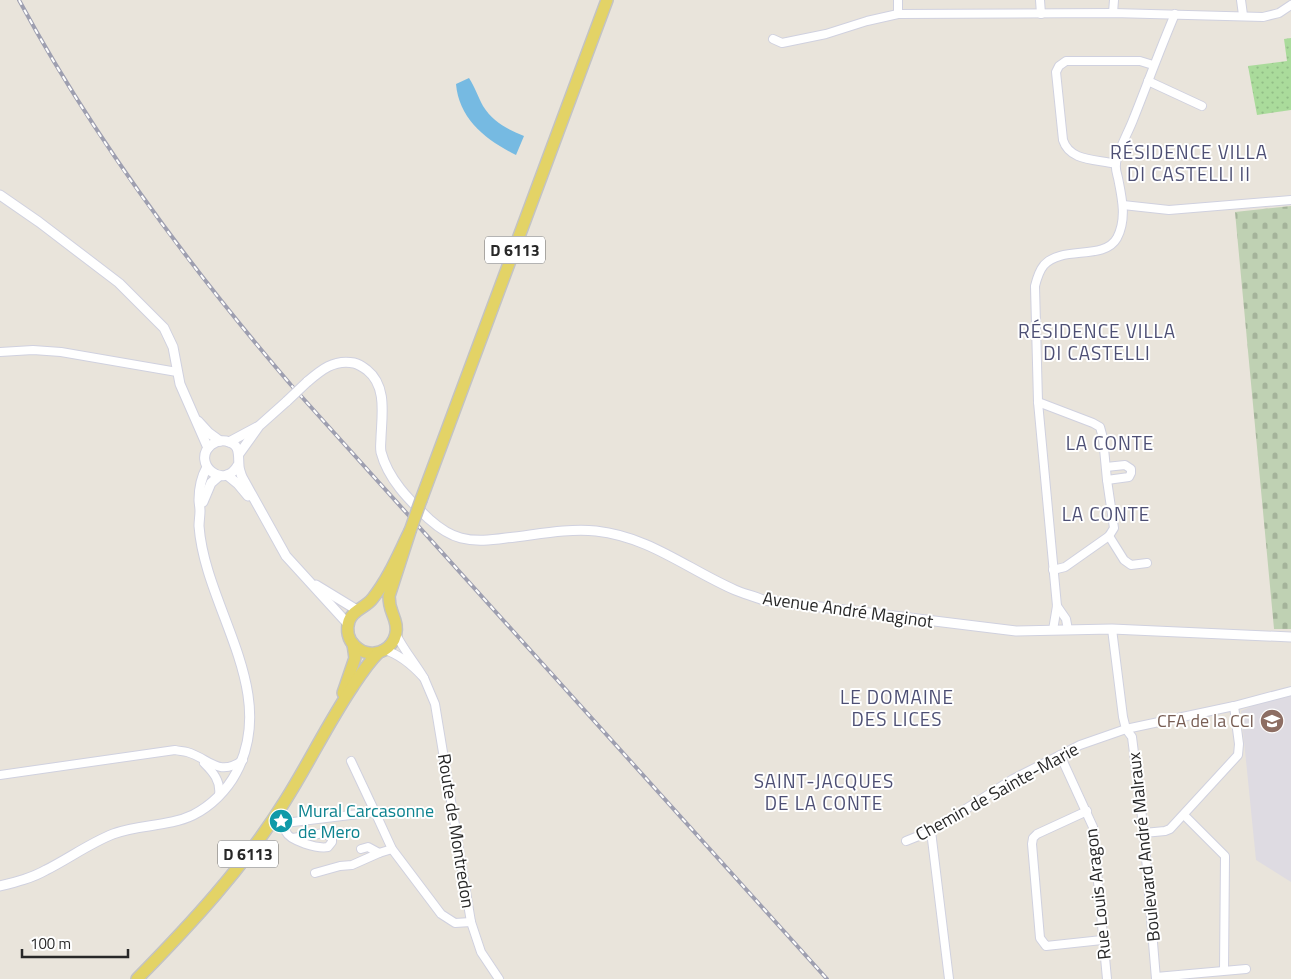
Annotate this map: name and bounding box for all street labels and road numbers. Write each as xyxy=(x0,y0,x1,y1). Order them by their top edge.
road number: D 6113 xyxy=(485,236,545,264)
street label: Avenue André Maginot xyxy=(761,584,936,635)
street label: Chemin de Sainte-Marie xyxy=(910,735,1083,848)
street label: Boulevard André Malraux xyxy=(1120,751,1167,943)
street label: Route de Montredon xyxy=(431,752,482,910)
street label: Rue Louis Aragon xyxy=(1077,827,1118,961)
road number: D 6113 xyxy=(218,841,278,868)

